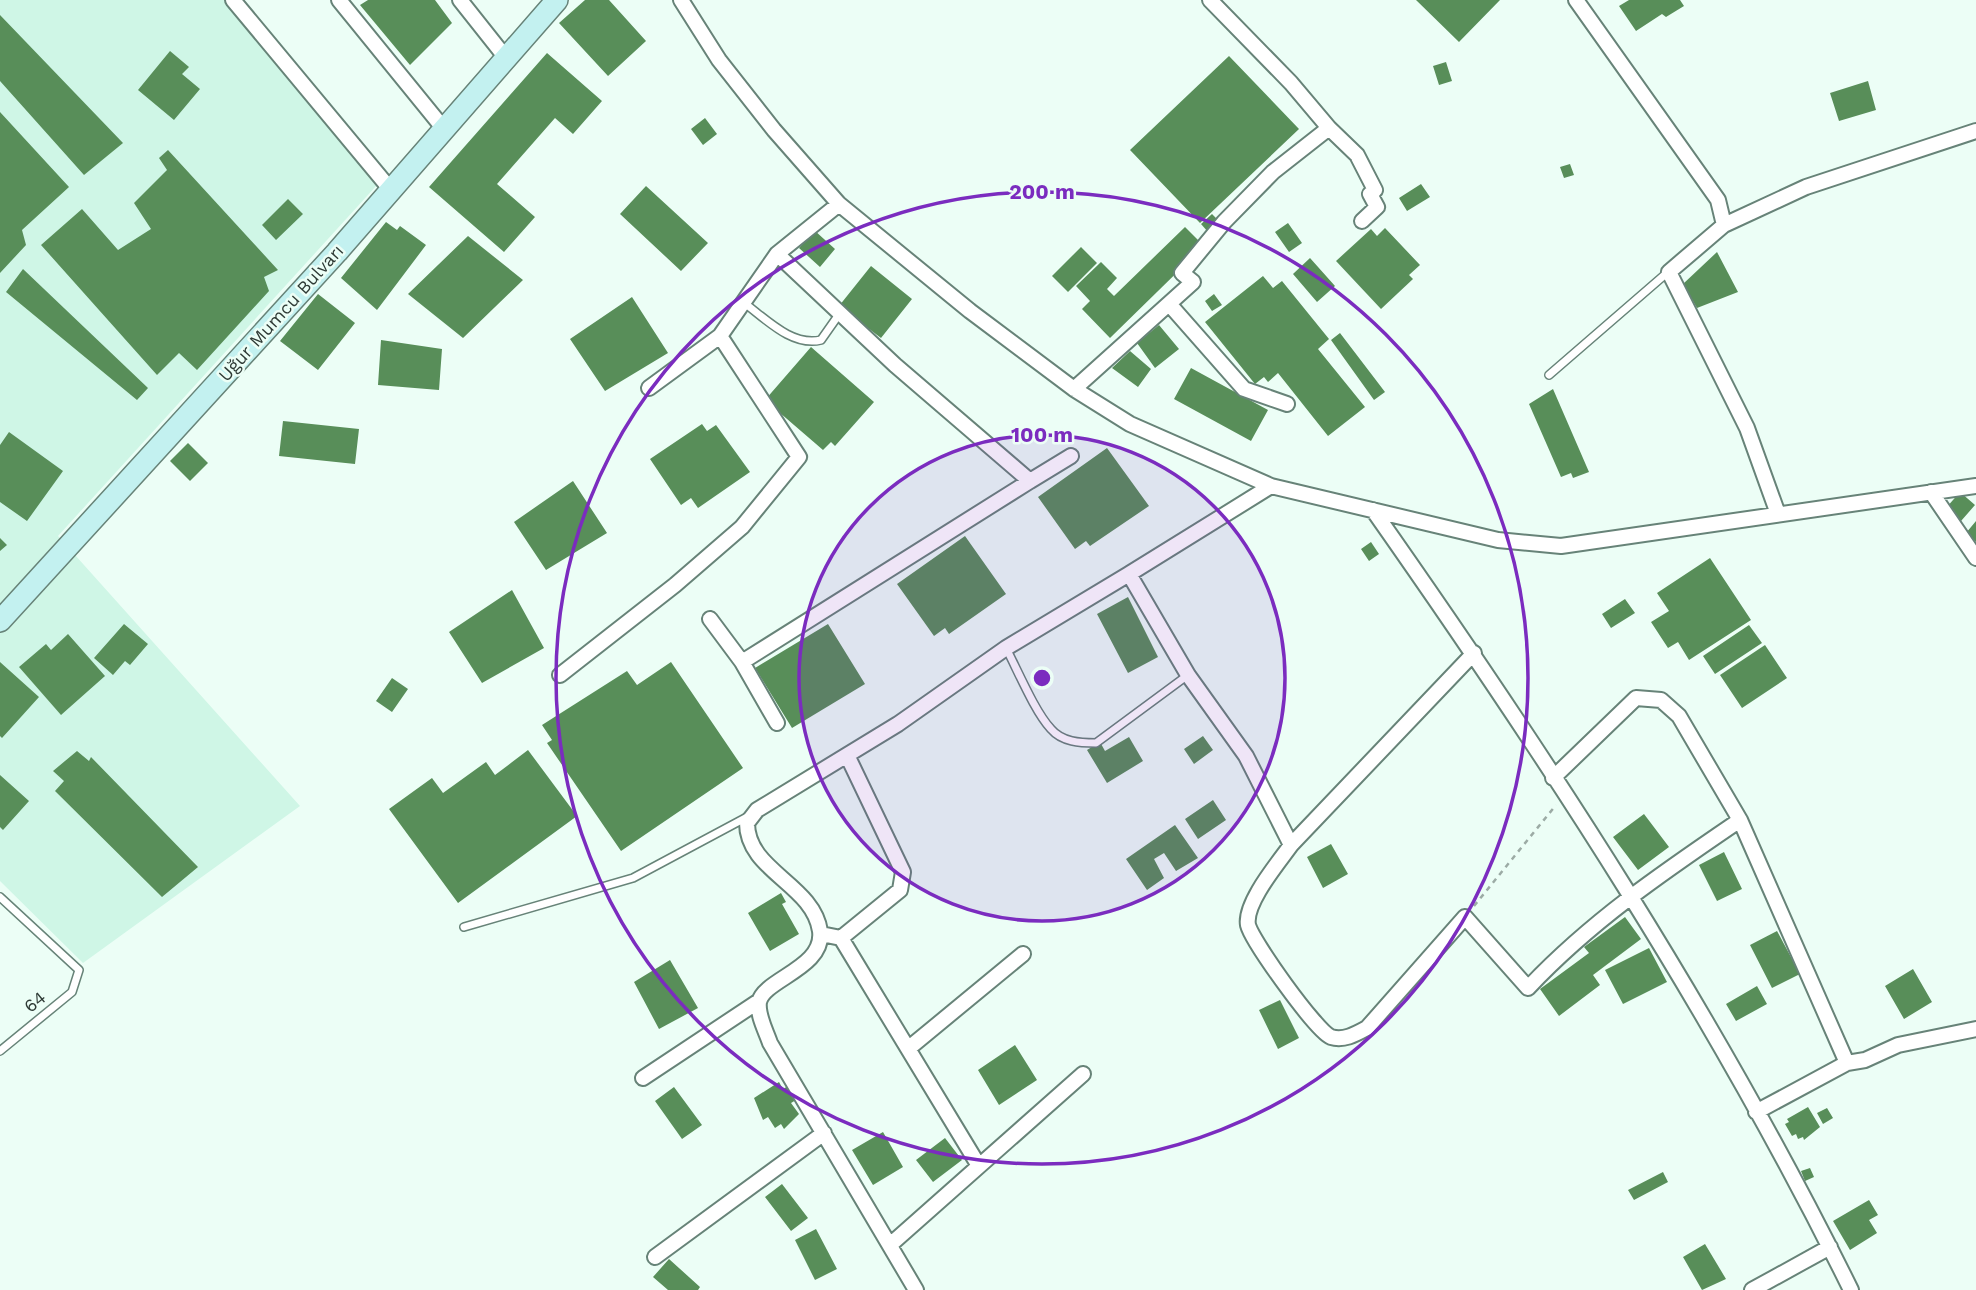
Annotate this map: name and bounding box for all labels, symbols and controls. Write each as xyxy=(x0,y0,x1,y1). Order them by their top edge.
text: 200 m xyxy=(1009,179,1075,204)
street label: Uğur Mumcu Bulvarı xyxy=(214,240,348,385)
text: 100 m xyxy=(1011,422,1073,447)
centre of rings xyxy=(1030,666,1054,690)
street label: 64 xyxy=(20,987,50,1017)

